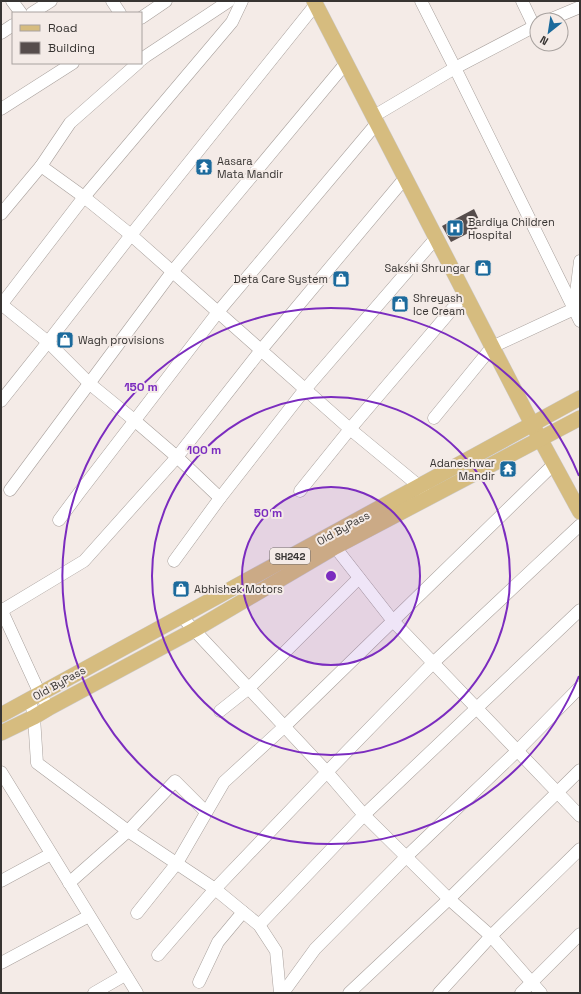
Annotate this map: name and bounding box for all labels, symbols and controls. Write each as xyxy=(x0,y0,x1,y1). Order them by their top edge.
legend xyxy=(12,12,142,64)
north arrow xyxy=(529,12,569,52)
text: Road xyxy=(48,20,77,36)
text: N xyxy=(537,33,551,49)
text: Building xyxy=(48,40,95,56)
place label: Aasara Mata Mandir xyxy=(217,154,283,181)
temple icon: Aasara Mata Mandir xyxy=(194,157,214,177)
place label: Bardiya Children Hospital xyxy=(468,215,555,242)
hospital icon: Bardiya Children Hospital xyxy=(445,218,465,238)
shop icon: Sakshi Shrungar xyxy=(473,258,493,278)
place label: Sakshi Shrungar xyxy=(384,261,470,275)
shop icon: Deta Care System xyxy=(331,269,351,289)
place label: Deta Care System xyxy=(234,272,328,286)
place label: Shreyash Ice Cream xyxy=(413,291,465,318)
shop icon: Shreyash Ice Cream xyxy=(390,294,410,314)
shop icon: Wagh provisions xyxy=(55,330,75,350)
place label: Wagh provisions xyxy=(78,333,165,347)
text: 150 m xyxy=(124,379,158,395)
text: 100 m xyxy=(187,442,221,458)
place label: Adaneshwar Mandir xyxy=(430,456,495,483)
temple icon: Adaneshwar Mandir xyxy=(498,459,518,479)
text: 50 m xyxy=(254,505,282,521)
street label: Old ByPass xyxy=(314,508,372,548)
road number: SH242 xyxy=(270,548,310,564)
centre of rings xyxy=(324,569,338,583)
shop icon: Abhishek Motors xyxy=(171,579,191,599)
place label: Abhishek Motors xyxy=(194,582,283,596)
street label: Old ByPass xyxy=(30,663,88,703)

